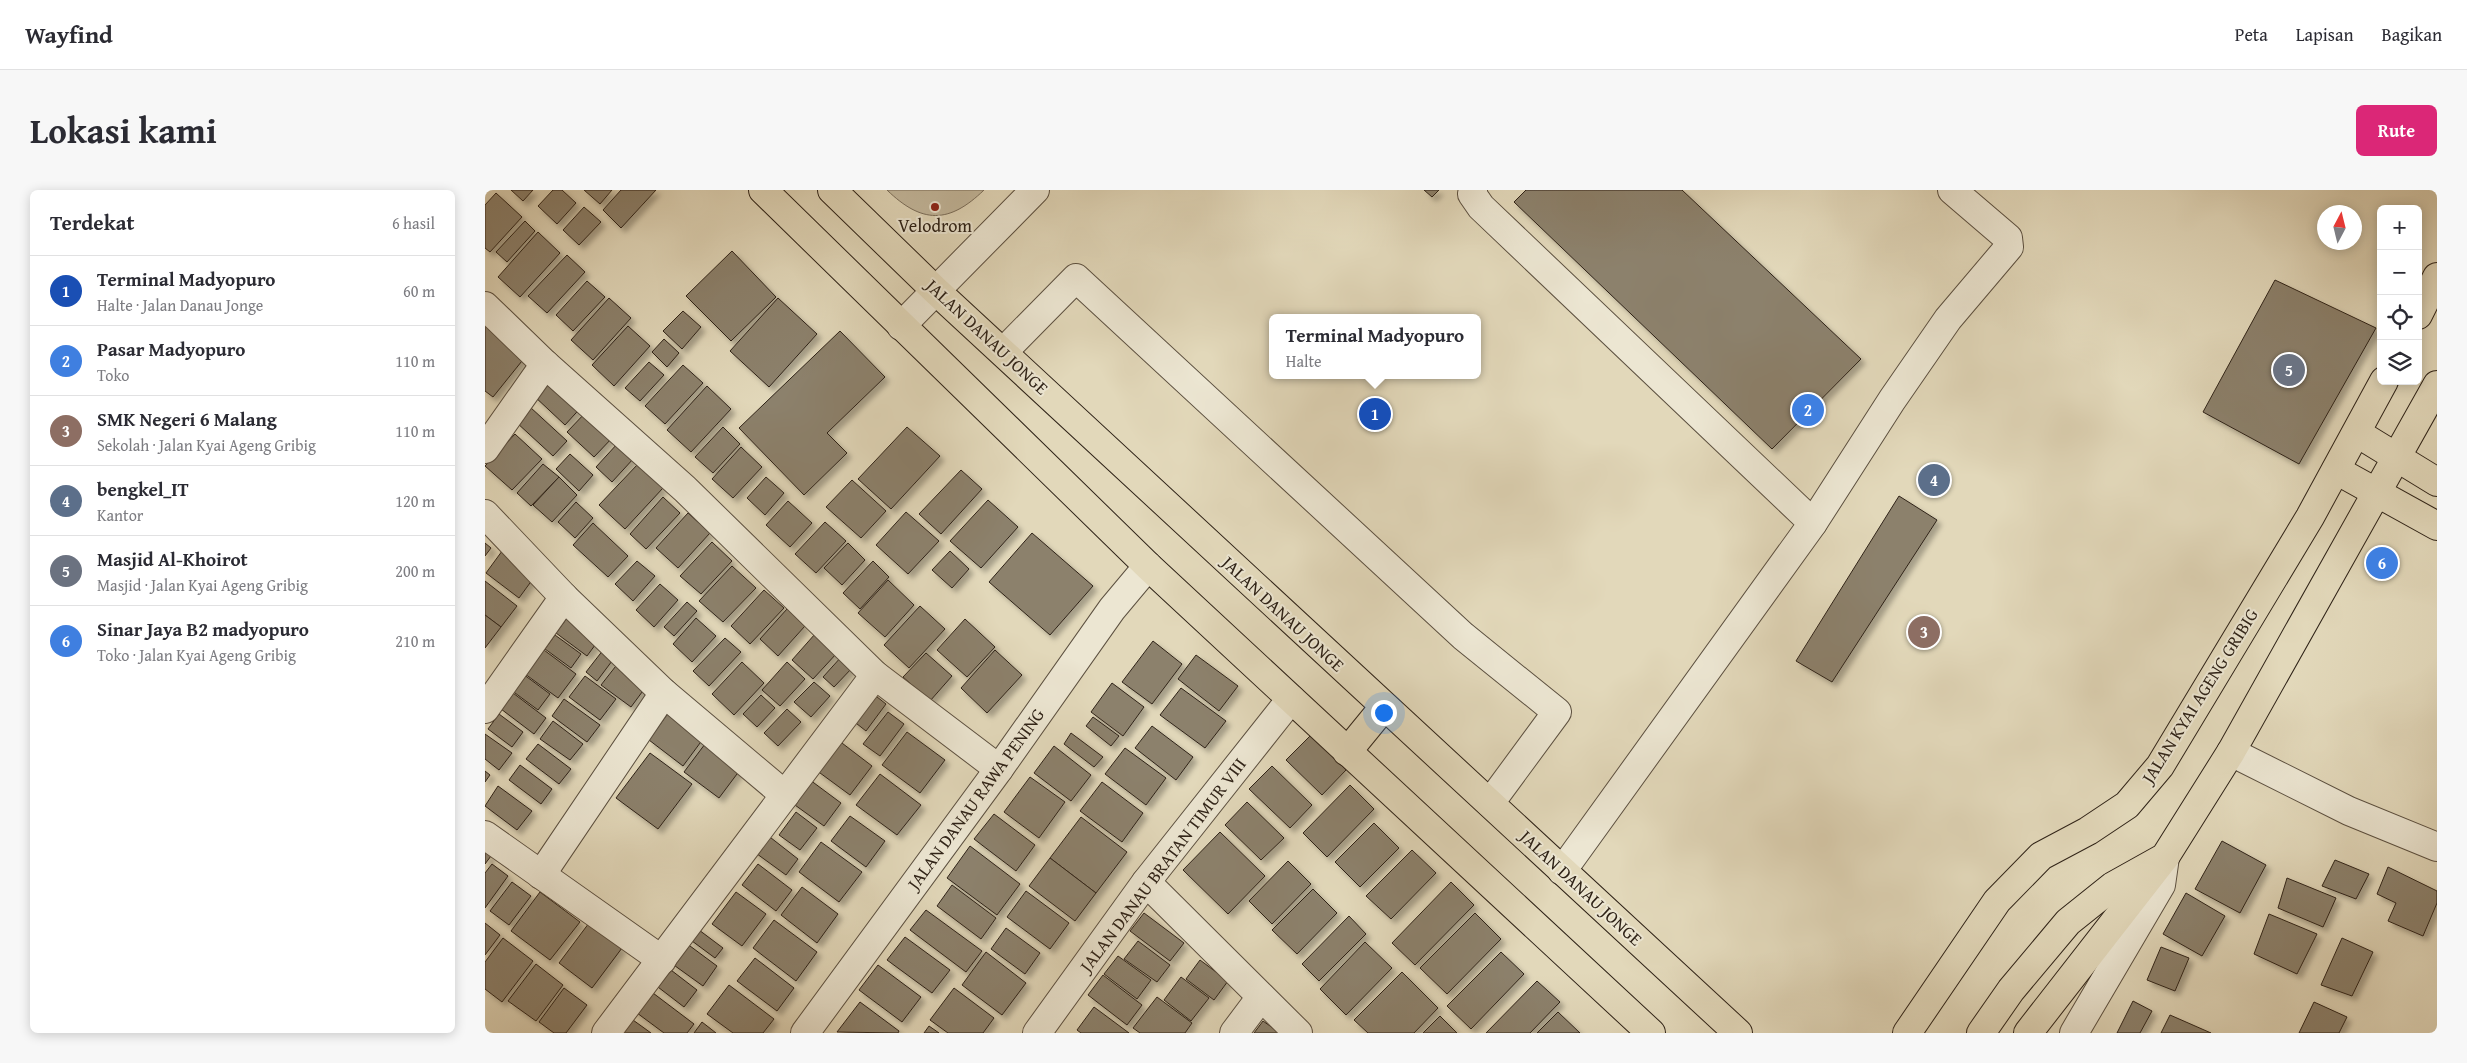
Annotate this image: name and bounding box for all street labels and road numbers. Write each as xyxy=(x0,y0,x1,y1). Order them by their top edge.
street label: JALAN DANAU JONGE xyxy=(918,271,1055,401)
street label: JALAN DANAU JONGE xyxy=(1214,548,1351,678)
street label: JALAN KYAI AGENG GRIBIG xyxy=(2134,603,2265,790)
street label: JALAN DANAU RAWA PENING xyxy=(899,702,1051,897)
street label: JALAN DANAU BRATAN TIMUR VIII xyxy=(1072,752,1252,979)
street label: JALAN DANAU JONGE xyxy=(1512,822,1649,952)

